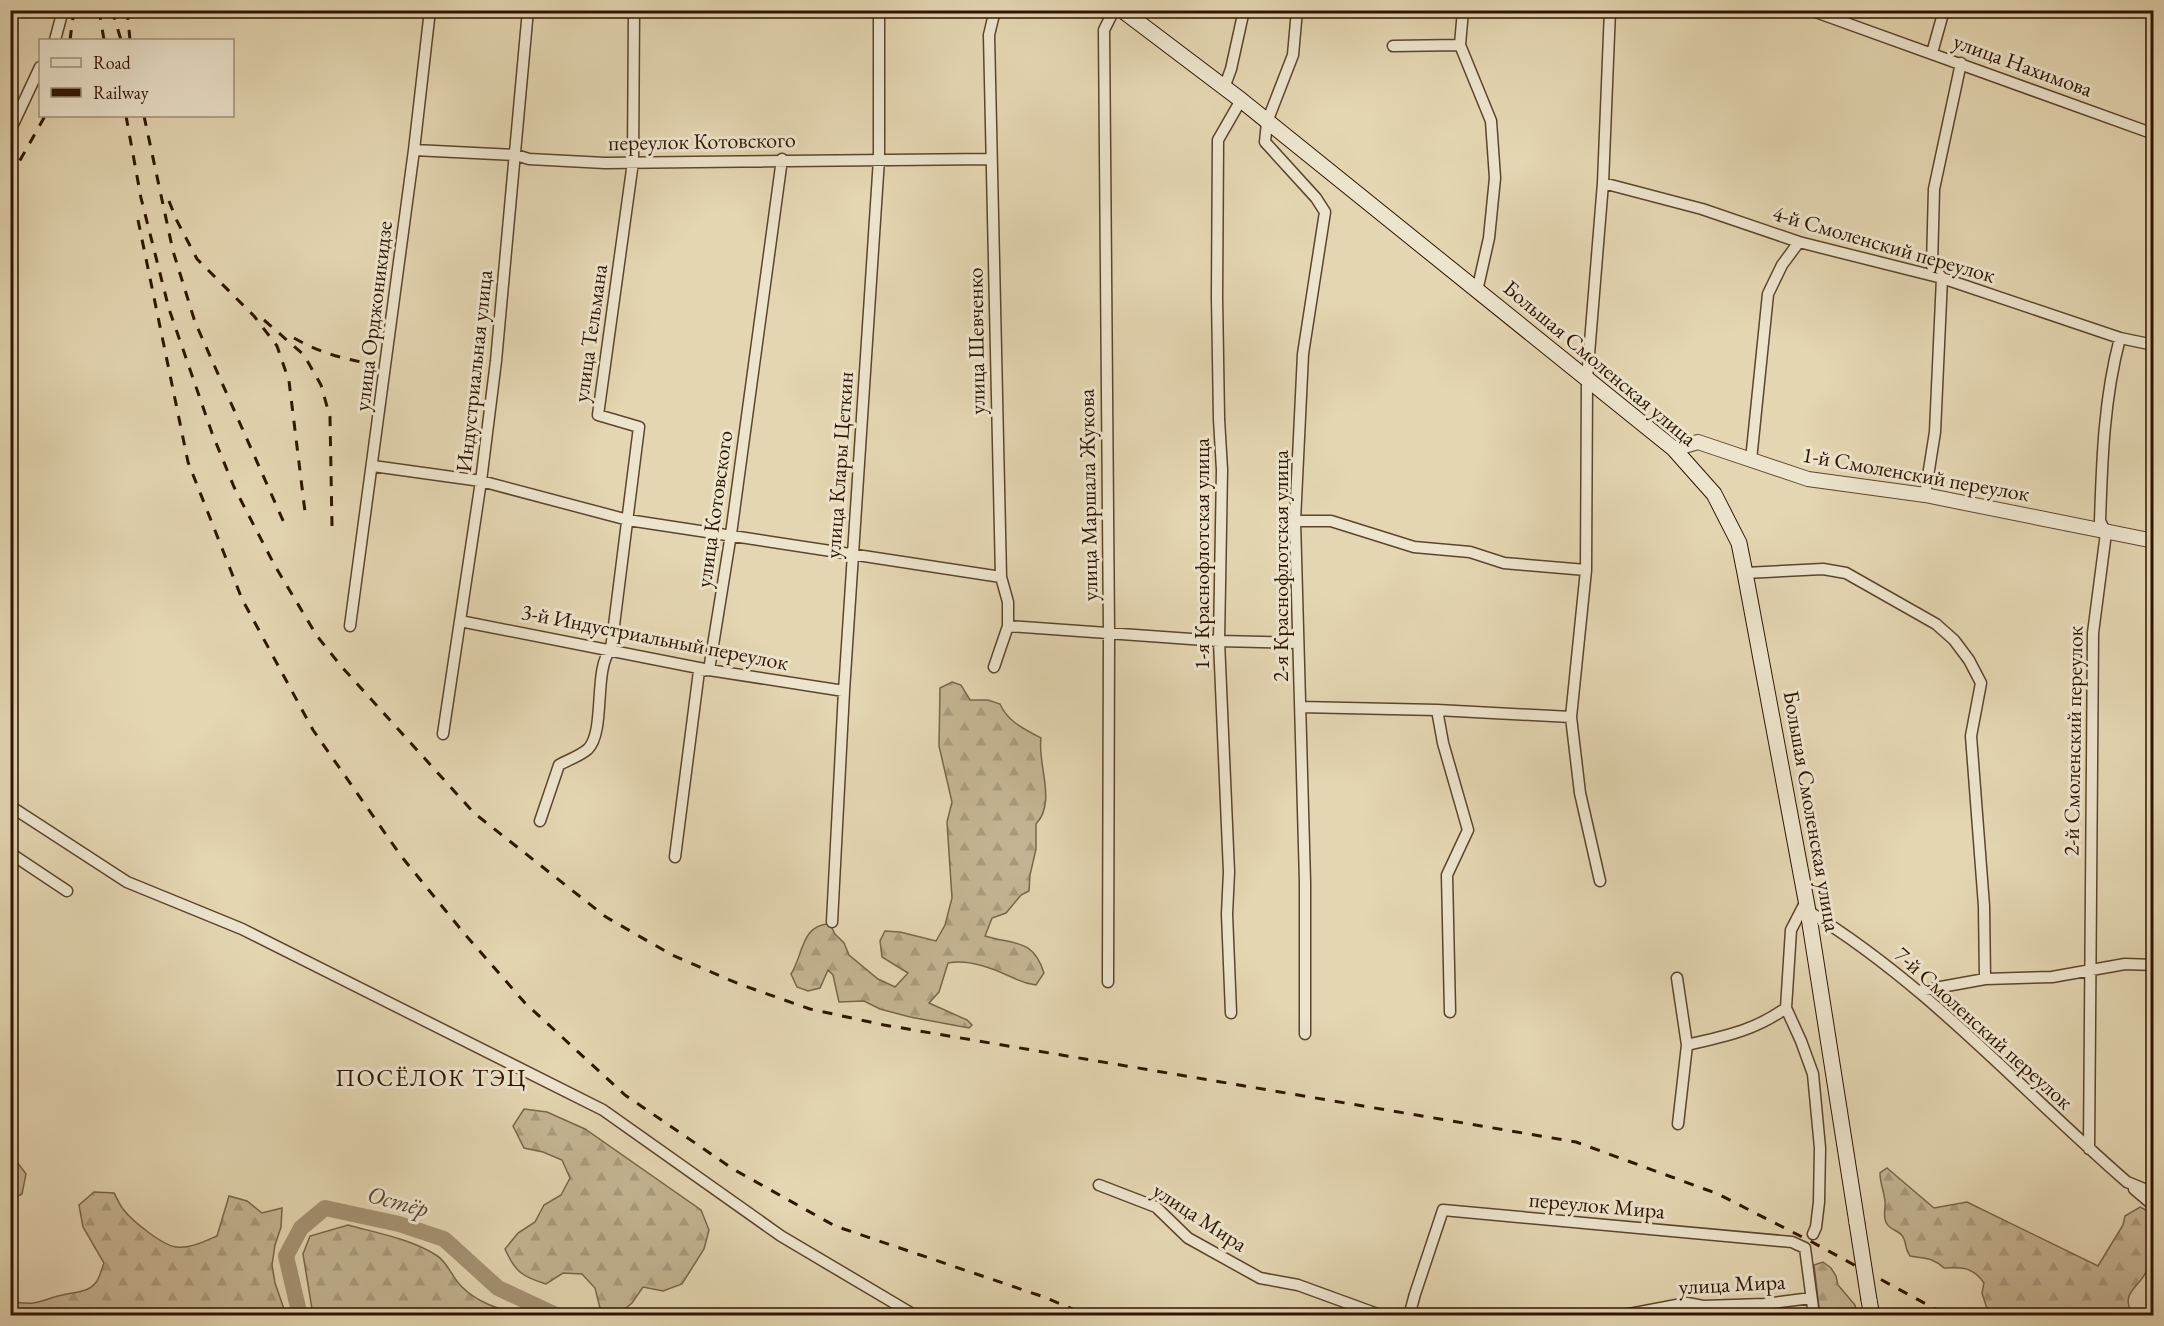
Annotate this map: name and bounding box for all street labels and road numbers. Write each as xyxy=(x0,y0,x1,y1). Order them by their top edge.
street label: улица Нахимова xyxy=(1949,26,2097,104)
street label: переулок Котовского xyxy=(608,125,796,157)
street label: 4-й Смоленский переулок xyxy=(1769,198,1999,290)
street label: улица Орджоникидзе xyxy=(347,219,399,413)
street label: улица Тельмана xyxy=(566,262,614,404)
street label: улица Шевченко xyxy=(960,267,992,415)
street label: Индустриальная улица xyxy=(449,268,499,473)
street label: Большая Смоленская улица xyxy=(1497,273,1703,453)
street label: улица Клары Цеткин xyxy=(818,371,860,559)
street label: улица Маршала Жукова xyxy=(1072,388,1104,602)
street label: улица Котовского xyxy=(689,429,739,589)
street label: 1-я Краснофлотская улица xyxy=(1187,438,1216,670)
street label: 1-й Смоленский переулок xyxy=(1800,440,2032,508)
street label: 2-я Краснофлотская улица xyxy=(1266,450,1295,682)
street label: 3-й Индустриальный переулок xyxy=(519,597,791,677)
street label: 2-й Смоленский переулок xyxy=(2056,625,2090,856)
street label: Большая Смоленская улица xyxy=(1777,688,1848,934)
street label: 7-й Смоленский переулок xyxy=(1889,940,2080,1116)
street label: улица Мира xyxy=(1147,1176,1253,1258)
street label: переулок Мира xyxy=(1528,1185,1666,1225)
street label: улица Мира xyxy=(1678,1267,1786,1301)

